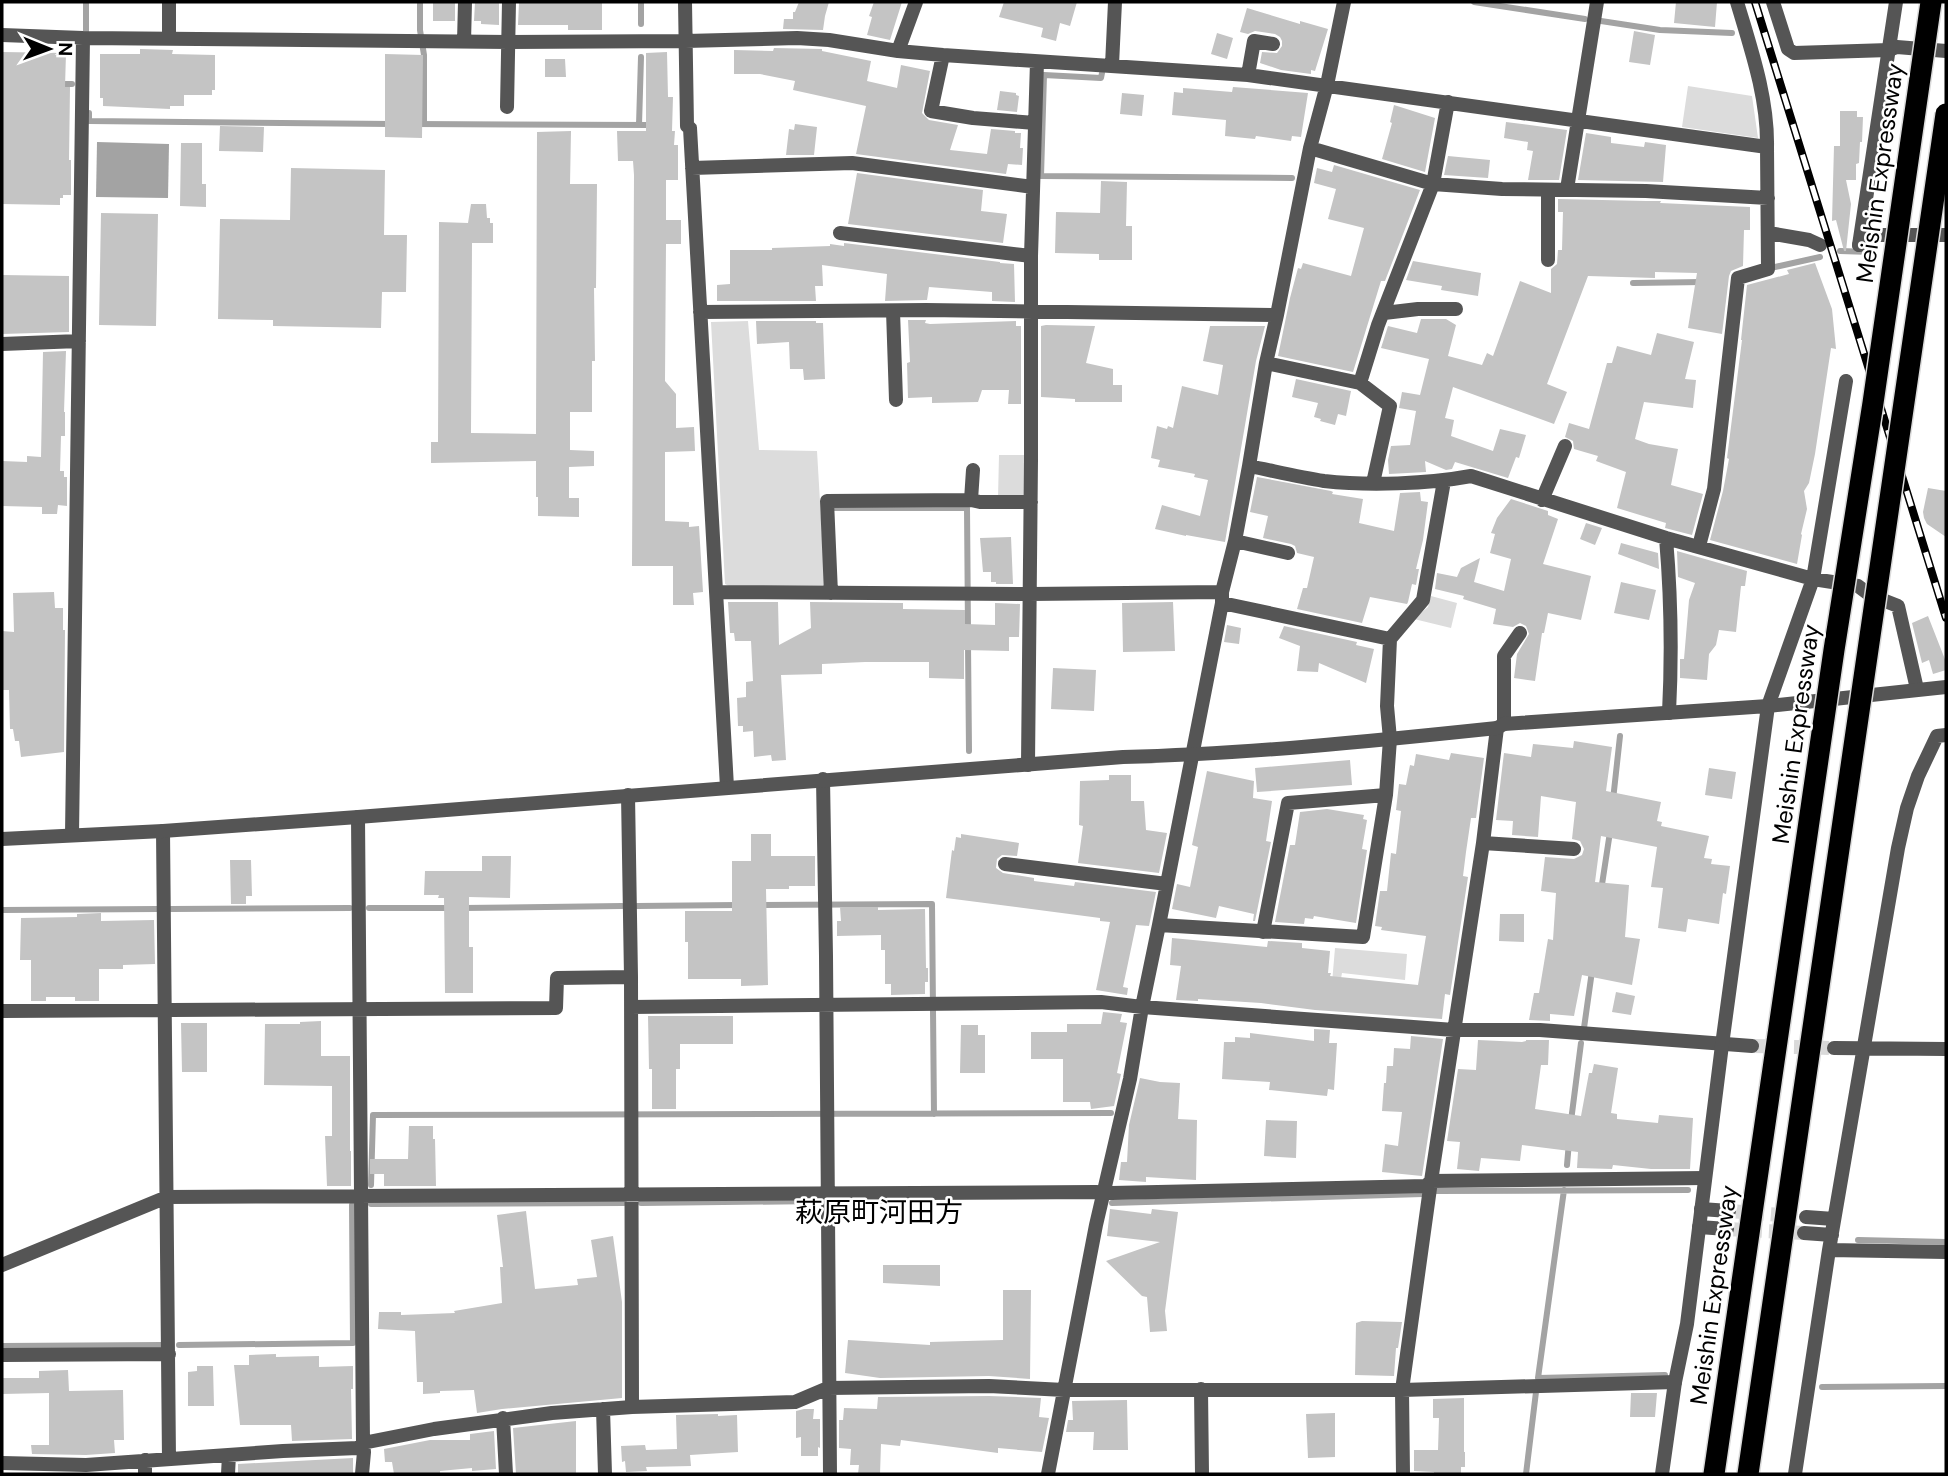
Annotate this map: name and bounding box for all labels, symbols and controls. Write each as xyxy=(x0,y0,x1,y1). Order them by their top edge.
north arrow xyxy=(14,14,84,84)
text: N xyxy=(53,42,78,56)
street label: Meishin Expressway xyxy=(1849,61,1910,285)
street label: Meishin Expressway xyxy=(1765,622,1826,846)
street label: Meishin Expressway xyxy=(1683,1183,1744,1407)
district label: 萩原町河田方 xyxy=(795,1194,963,1231)

